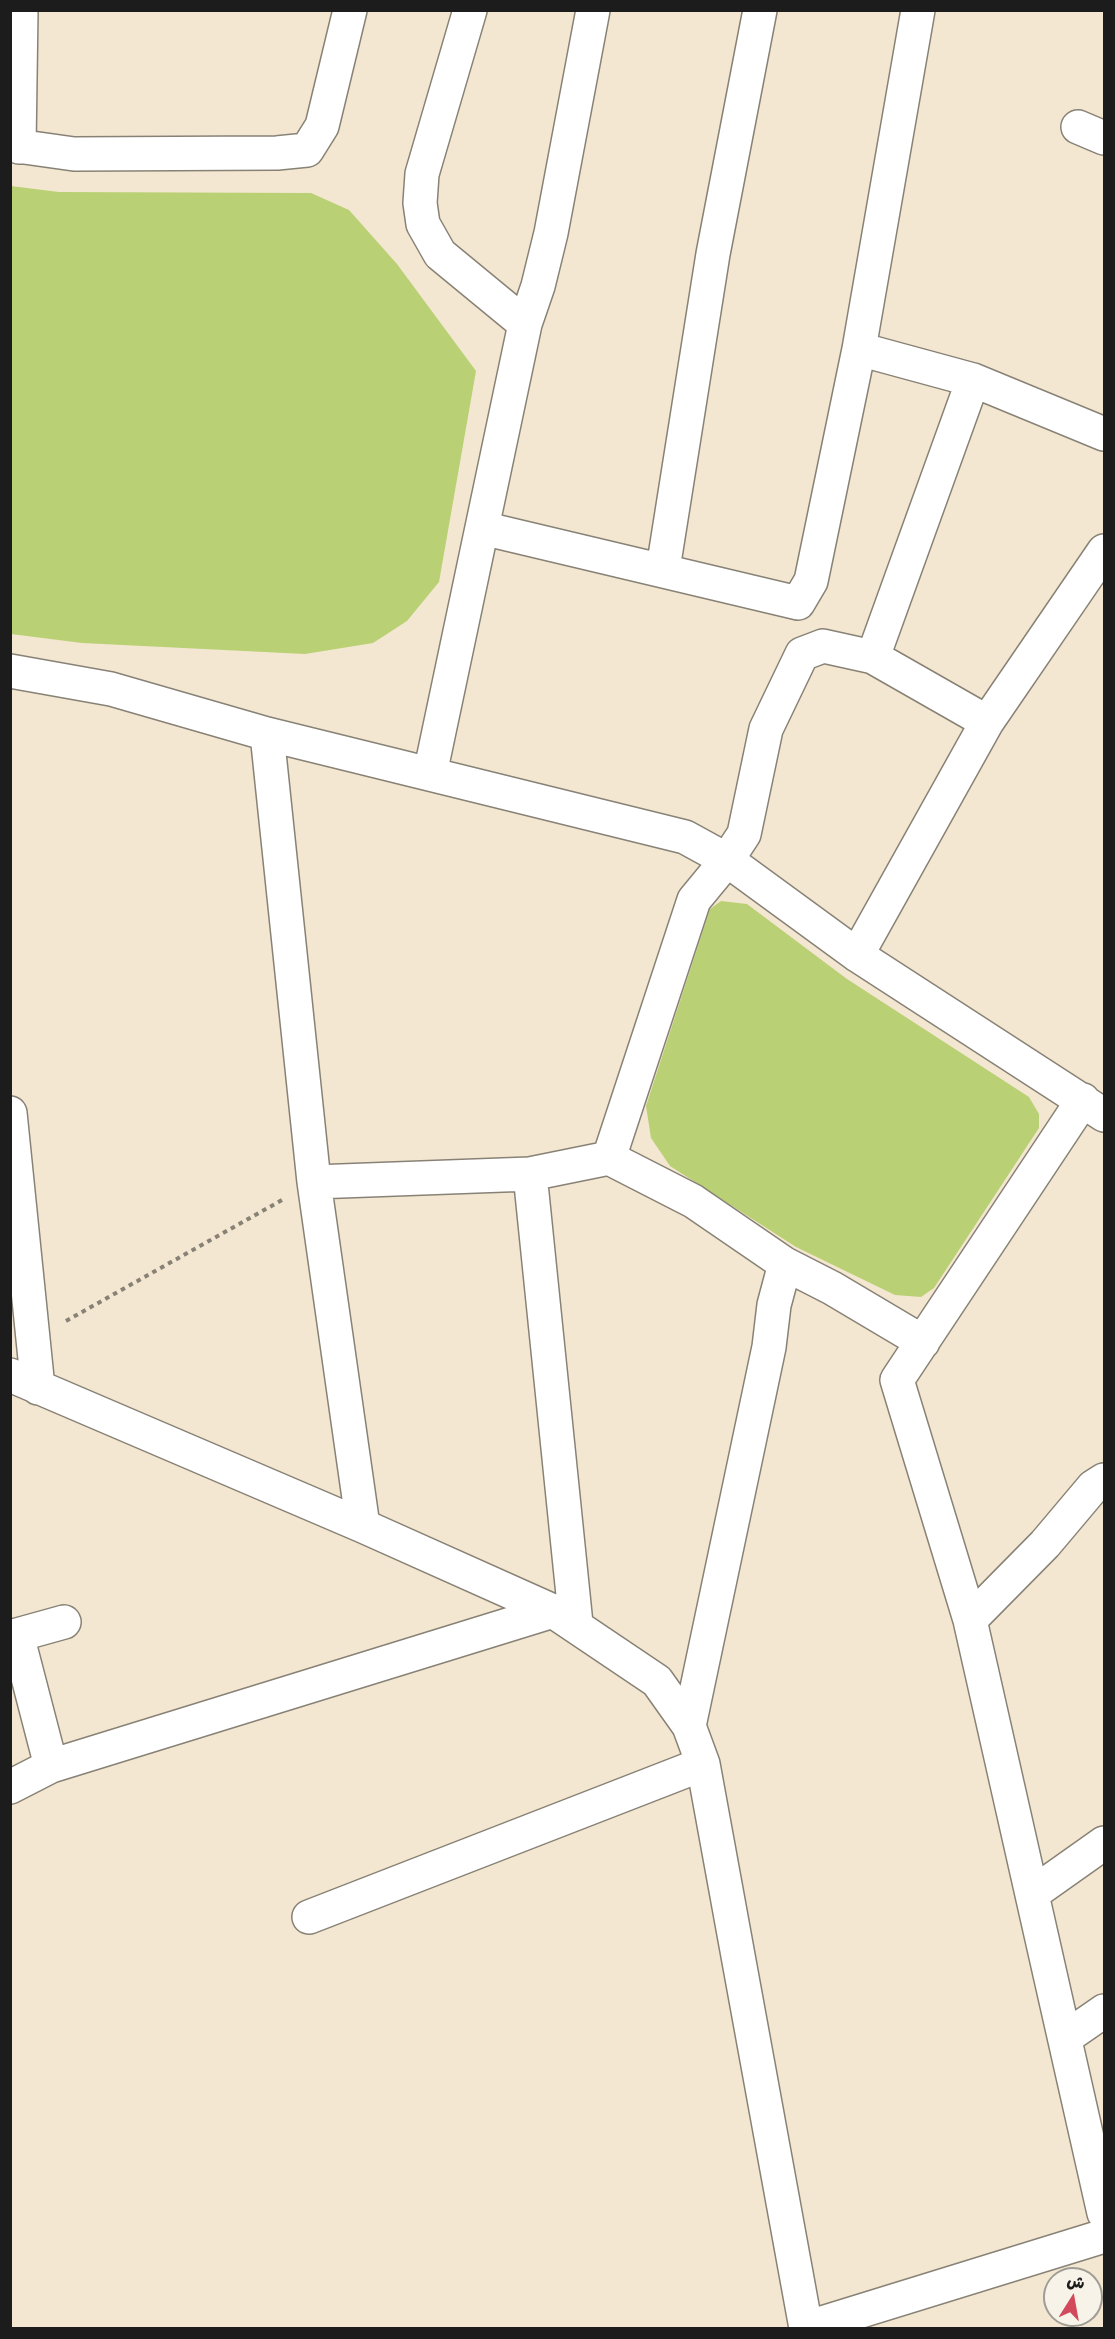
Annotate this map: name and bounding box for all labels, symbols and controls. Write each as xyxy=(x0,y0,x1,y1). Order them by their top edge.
north arrow xyxy=(1043,2267,1103,2327)
text: ش xyxy=(1065,2269,1087,2293)

